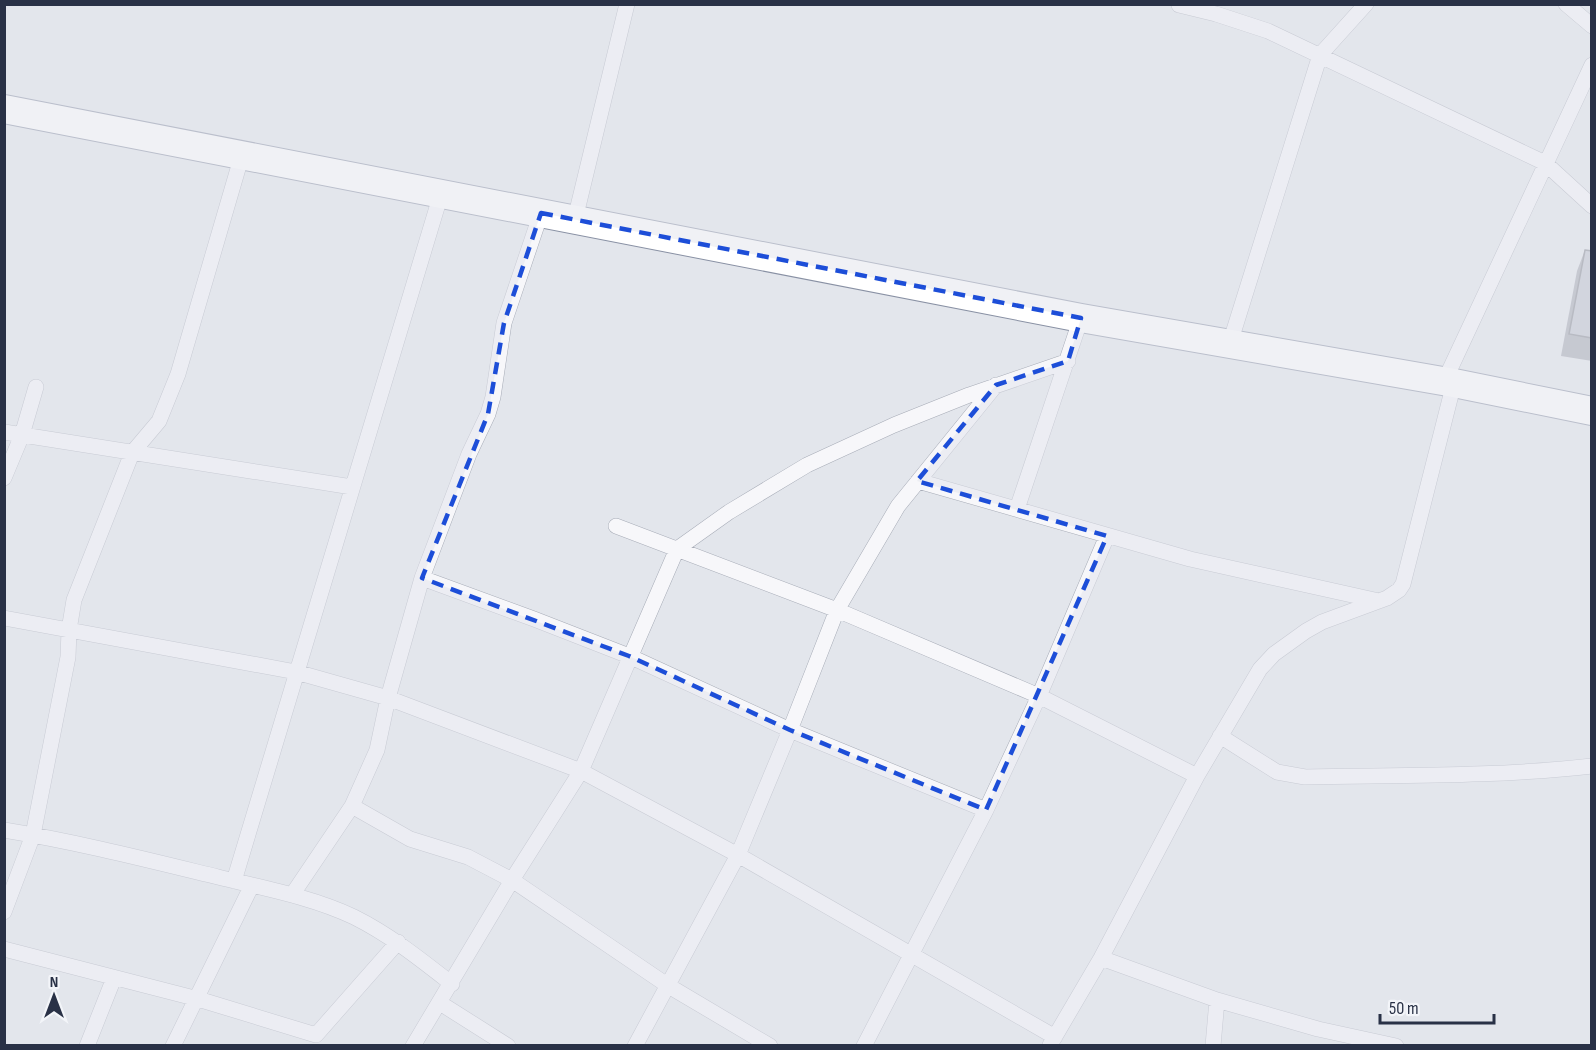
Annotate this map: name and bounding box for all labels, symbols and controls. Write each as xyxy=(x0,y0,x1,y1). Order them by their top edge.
north arrow xyxy=(24,966,84,1026)
text: N xyxy=(50,973,58,992)
scale bar xyxy=(1380,987,1494,1025)
text: 50 m xyxy=(1389,998,1419,1019)

